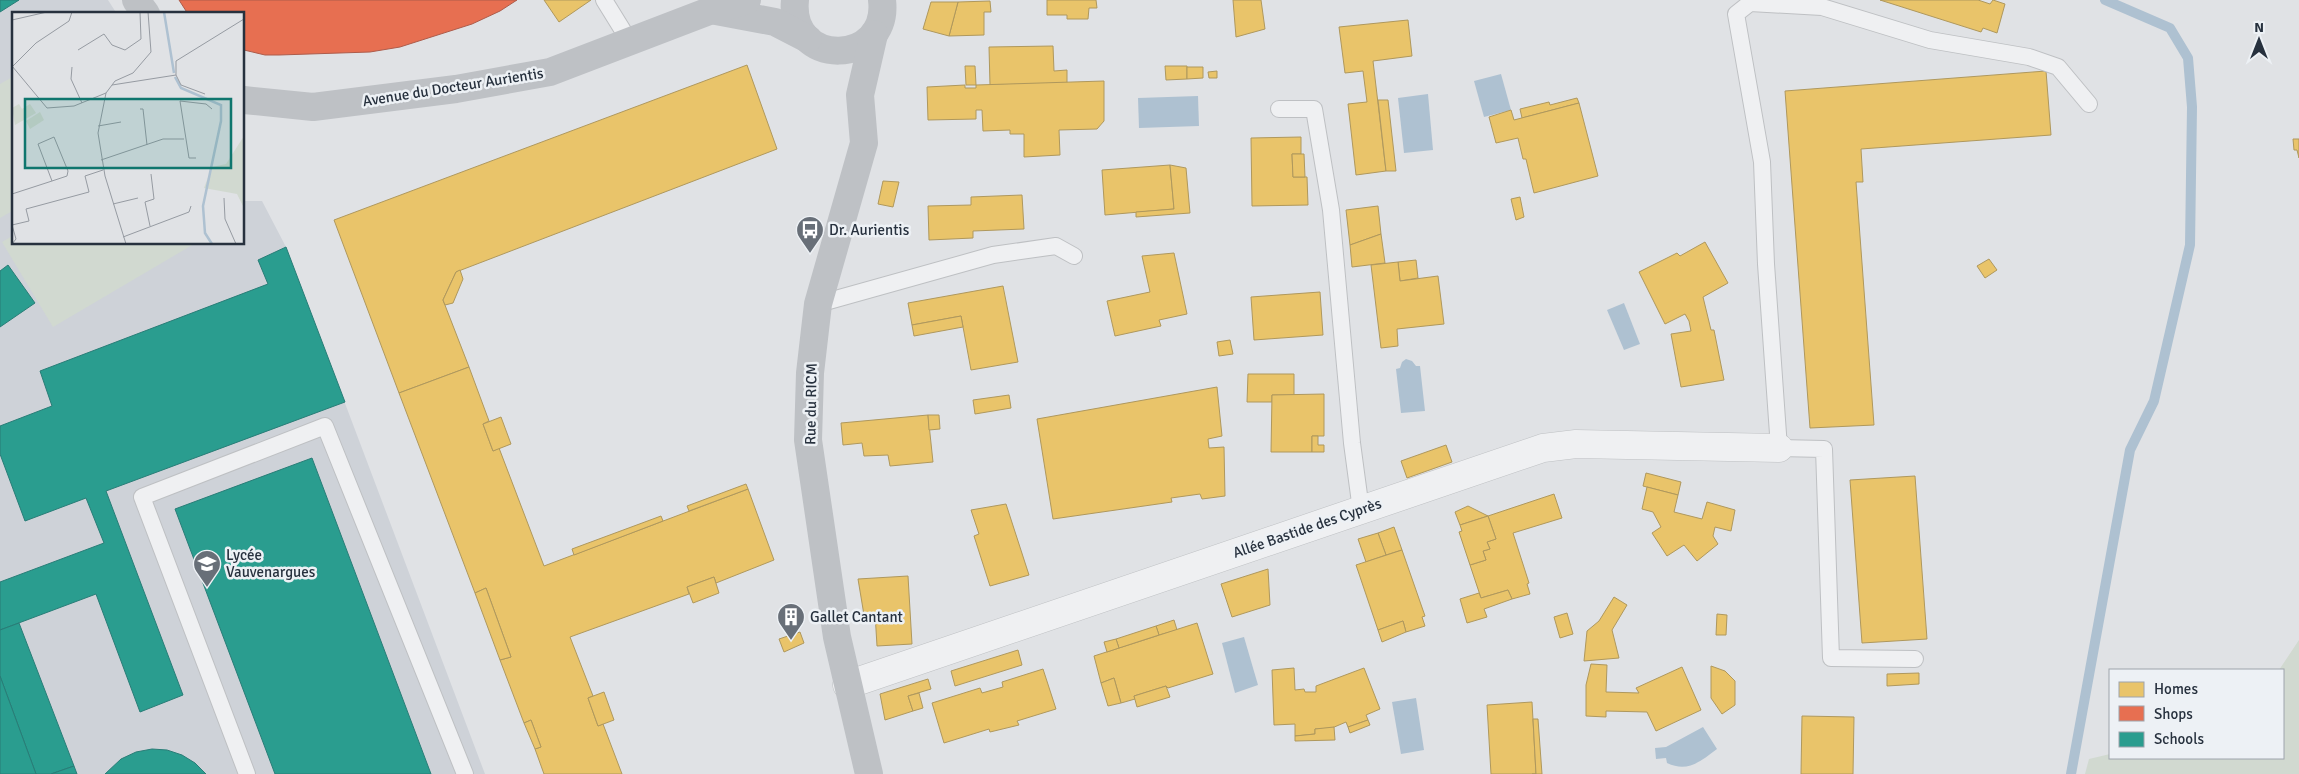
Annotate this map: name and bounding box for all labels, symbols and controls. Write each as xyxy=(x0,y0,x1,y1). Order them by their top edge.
inset map xyxy=(12,12,245,245)
north arrow xyxy=(2234,15,2284,65)
text: N xyxy=(2254,19,2264,36)
street label: Avenue du Docteur Aurientis xyxy=(361,64,545,110)
bus stop icon: Dr. Aurientis xyxy=(795,215,825,254)
place label: Dr. Aurientis xyxy=(829,221,910,239)
street label: Rue du RICM xyxy=(801,363,821,445)
street label: Allée Bastide des Cyprès xyxy=(1230,494,1384,562)
place label: Lycée Vauvenargues xyxy=(226,546,316,581)
school or university icon: Lycée Vauvenargues xyxy=(192,549,222,588)
building icon: Gallet Cantant xyxy=(776,602,806,641)
place label: Gallet Cantant xyxy=(810,608,903,626)
legend xyxy=(2109,669,2284,759)
text: Homes xyxy=(2154,680,2198,698)
text: Shops xyxy=(2154,705,2193,723)
text: Schools xyxy=(2154,730,2205,748)

